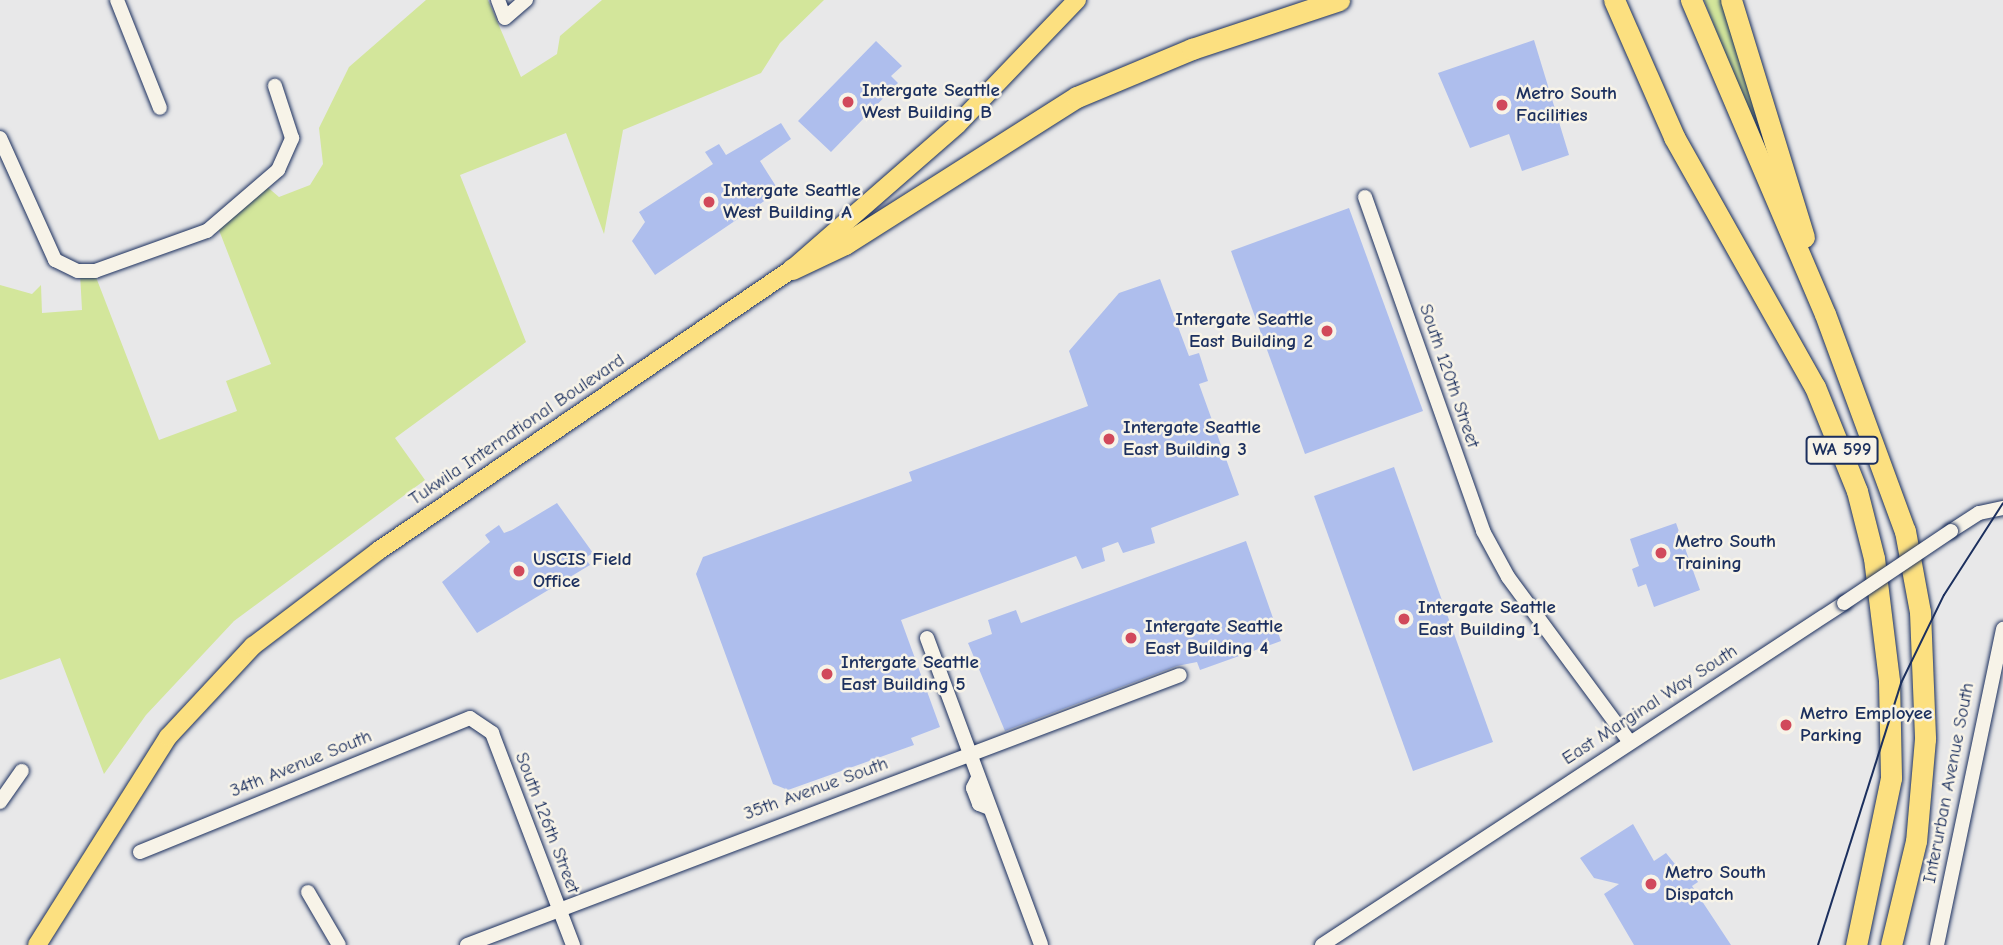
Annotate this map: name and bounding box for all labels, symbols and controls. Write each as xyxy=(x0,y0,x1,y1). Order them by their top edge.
place label: Intergate Seattle West Building B xyxy=(862,80,1000,124)
place label: Metro South Facilities xyxy=(1516,83,1617,127)
marker: Intergate Seattle West Building B xyxy=(840,94,856,110)
marker: Metro South Facilities xyxy=(1494,97,1510,113)
place label: Intergate Seattle West Building A xyxy=(723,180,861,224)
marker: Intergate Seattle West Building A xyxy=(701,194,717,210)
street label: South 120th Street xyxy=(1414,301,1484,451)
place label: Intergate Seattle East Building 2 xyxy=(1175,309,1313,353)
marker: Intergate Seattle East Building 2 xyxy=(1319,323,1335,339)
street label: Tukwila International Boulevard xyxy=(405,349,629,511)
place label: Intergate Seattle East Building 3 xyxy=(1123,417,1261,461)
marker: Intergate Seattle East Building 3 xyxy=(1101,431,1117,447)
road number: WA 599 xyxy=(1805,436,1879,464)
place label: Metro South Training xyxy=(1675,531,1776,575)
marker: Metro South Training xyxy=(1653,545,1669,561)
place label: USCIS Field Office xyxy=(533,549,632,593)
marker: USCIS Field Office xyxy=(511,563,527,579)
place label: Intergate Seattle East Building 1 xyxy=(1418,597,1556,641)
marker: Intergate Seattle East Building 1 xyxy=(1396,611,1412,627)
place label: Intergate Seattle East Building 4 xyxy=(1145,616,1283,660)
marker: Intergate Seattle East Building 4 xyxy=(1123,630,1139,646)
street label: East Marginal Way South xyxy=(1558,640,1742,770)
place label: Intergate Seattle East Building 5 xyxy=(841,652,979,696)
marker: Intergate Seattle East Building 5 xyxy=(819,666,835,682)
street label: Interurban Avenue South xyxy=(1918,681,1980,885)
place label: Metro Employee Parking xyxy=(1800,703,1932,747)
marker: Metro Employee Parking xyxy=(1778,717,1794,733)
street label: 34th Avenue South xyxy=(227,725,375,803)
street label: South 126th Street xyxy=(510,749,584,897)
street label: 35th Avenue South xyxy=(741,752,891,826)
place label: Metro South Dispatch xyxy=(1665,862,1766,906)
marker: Metro South Dispatch xyxy=(1643,876,1659,892)

